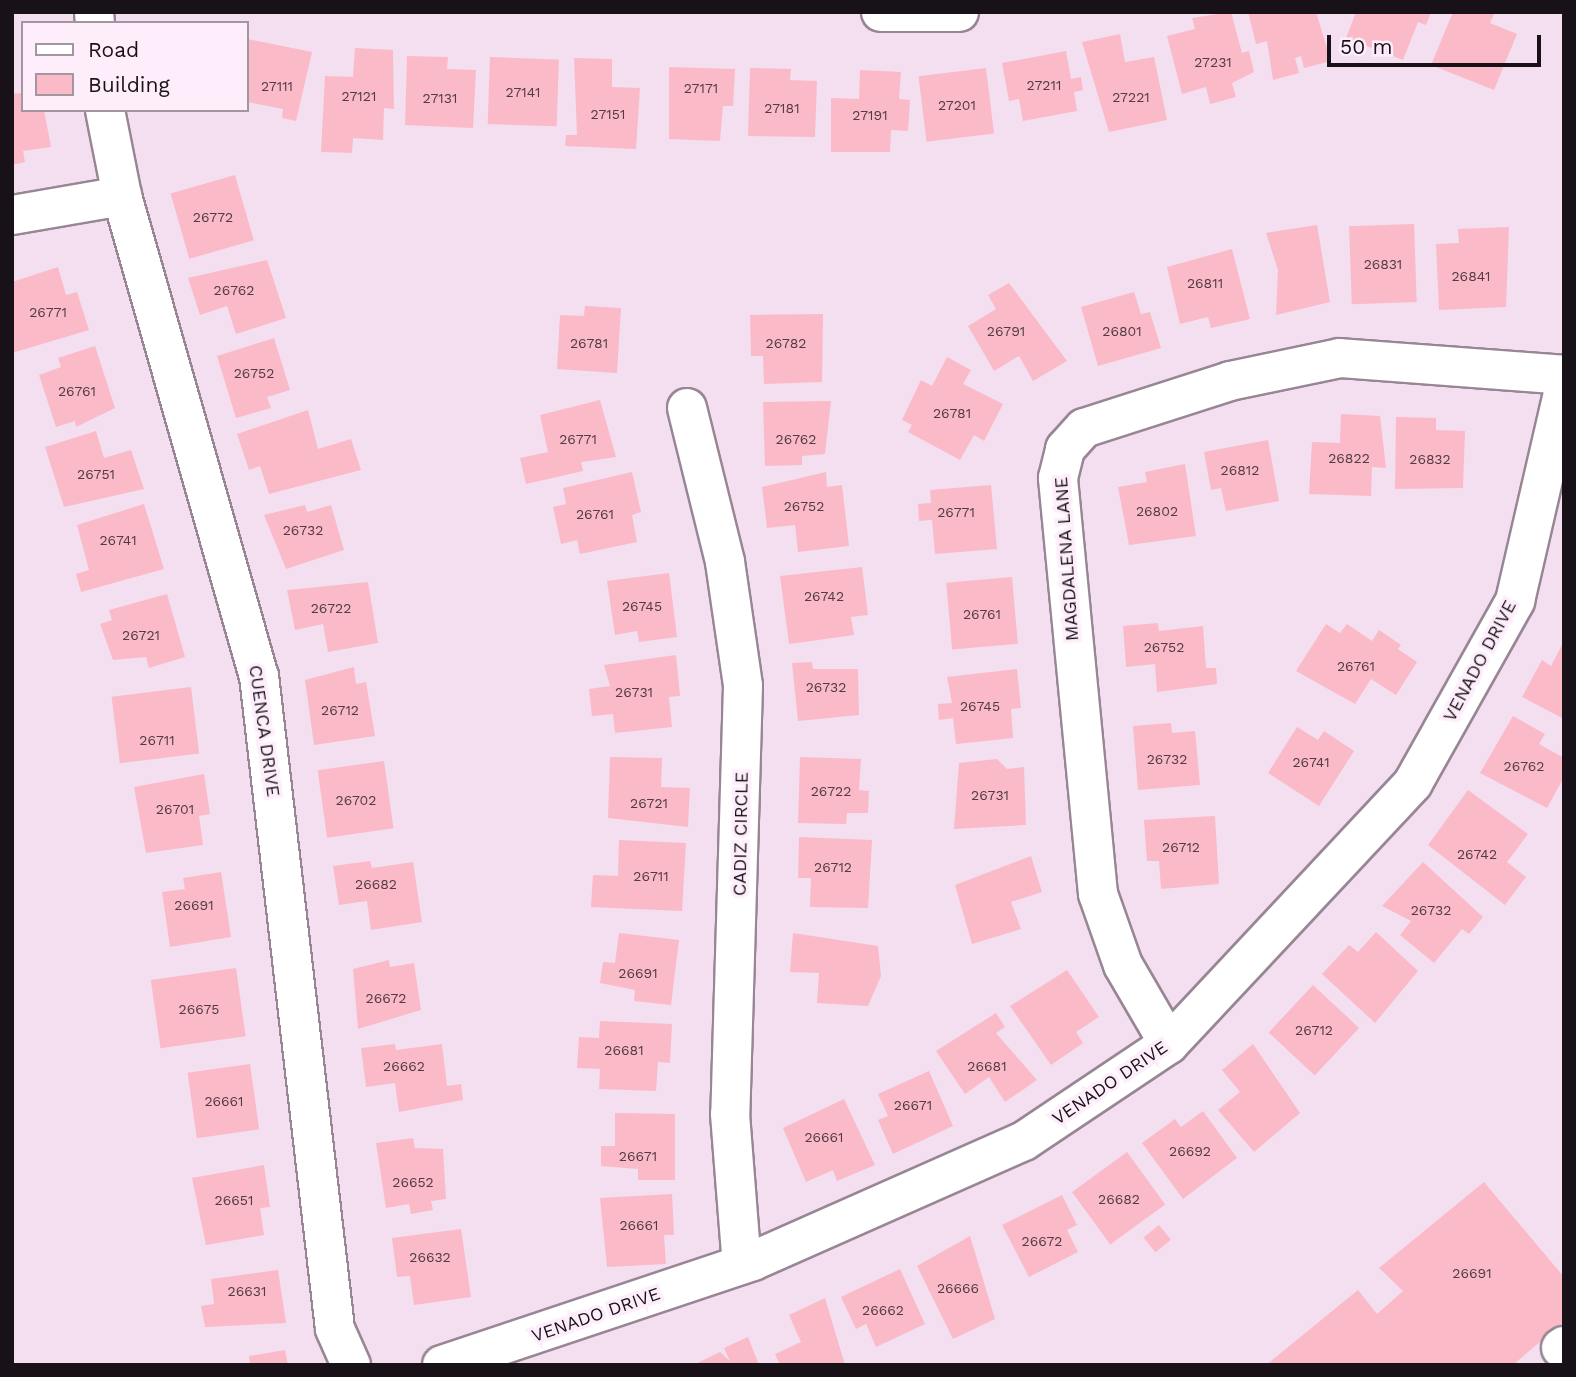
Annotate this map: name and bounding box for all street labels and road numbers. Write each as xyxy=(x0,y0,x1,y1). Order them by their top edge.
street label: MAGDALENA LANE xyxy=(1050,476,1084,642)
street label: VENADO DRIVE xyxy=(1439,597,1521,725)
street label: CUENCA DRIVE xyxy=(244,663,284,799)
street label: CADIZ CIRCLE xyxy=(729,772,753,896)
street label: VENADO DRIVE xyxy=(1048,1037,1172,1129)
street label: VENADO DRIVE xyxy=(529,1283,663,1347)

